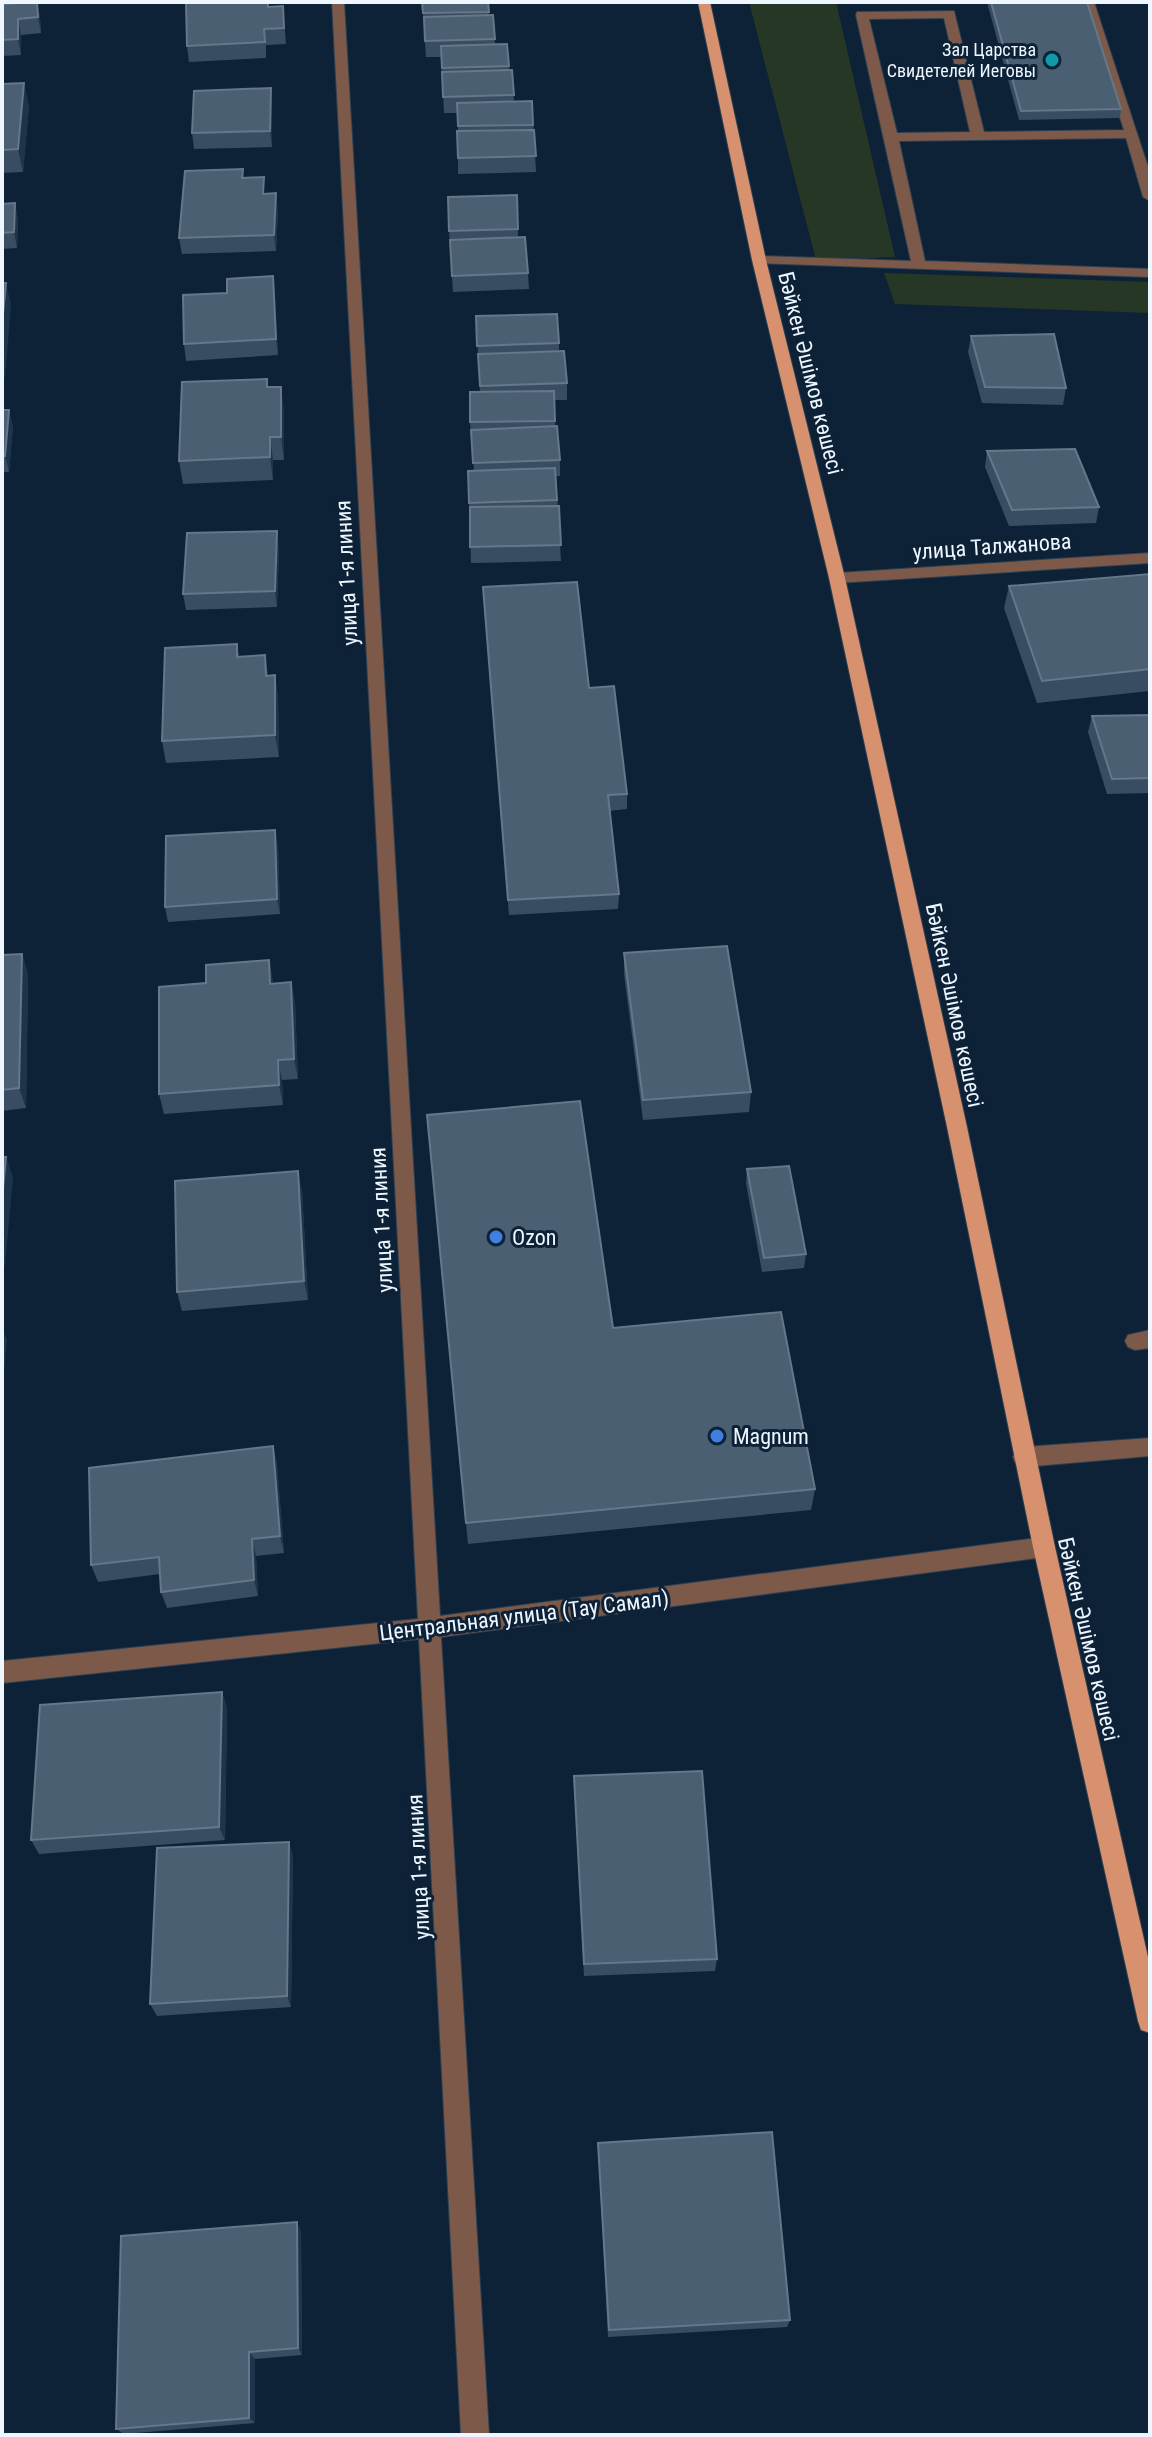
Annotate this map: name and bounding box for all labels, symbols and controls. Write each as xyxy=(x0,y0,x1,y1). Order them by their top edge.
place label: Зал Царства Свидетелей Иеговы xyxy=(887,39,1036,81)
marker: Зал Царства Свидетелей Иеговы xyxy=(1043,51,1061,69)
street label: Бәйкен Әшімов көшесі xyxy=(773,269,848,477)
street label: улица 1-я линия xyxy=(330,500,363,646)
street label: улица Талжанова xyxy=(912,528,1072,565)
street label: Бәйкен Әшімов көшесі xyxy=(921,901,988,1109)
street label: улица 1-я линия xyxy=(365,1147,398,1293)
place label: Ozon xyxy=(512,1225,556,1250)
marker: Ozon xyxy=(487,1228,505,1246)
place label: Magnum xyxy=(733,1424,809,1449)
marker: Magnum xyxy=(708,1427,726,1445)
street label: Бәйкен Әшімов көшесі xyxy=(1053,1535,1124,1743)
street label: Центральная улица (Тау Самал) xyxy=(378,1585,670,1647)
street label: улица 1-я линия xyxy=(402,1794,435,1940)

